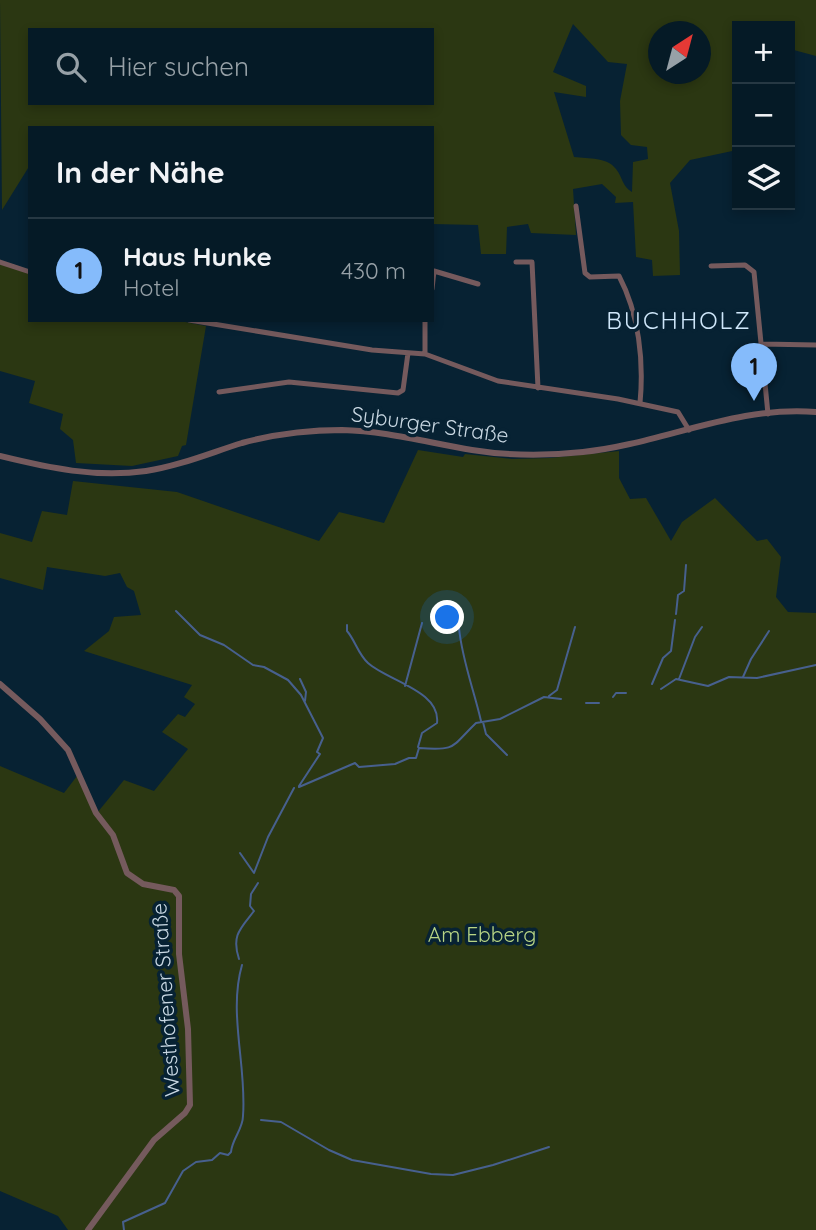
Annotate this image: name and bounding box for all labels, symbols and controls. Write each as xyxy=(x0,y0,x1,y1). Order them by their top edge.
north arrow xyxy=(648,21,711,84)
map controls xyxy=(732,21,795,210)
button: + xyxy=(732,21,795,84)
search box xyxy=(28,28,434,105)
icon: search xyxy=(52,48,90,86)
text: Hier suchen xyxy=(108,50,249,83)
button: − xyxy=(732,84,795,147)
button: layers xyxy=(732,147,795,210)
text: In der Nähe xyxy=(56,153,225,191)
text: Haus Hunke xyxy=(123,240,272,273)
text: 1 xyxy=(75,256,83,285)
text: 430 m xyxy=(341,256,406,285)
text: Hotel xyxy=(123,273,179,302)
district label: BUCHHOLZ xyxy=(606,305,752,335)
pin: 1 xyxy=(731,343,777,401)
street label: Syburger Straße xyxy=(350,400,510,448)
your location xyxy=(430,600,464,634)
street label: Westhofener Straße xyxy=(145,902,185,1098)
park label: Am Ebberg xyxy=(428,921,536,947)

